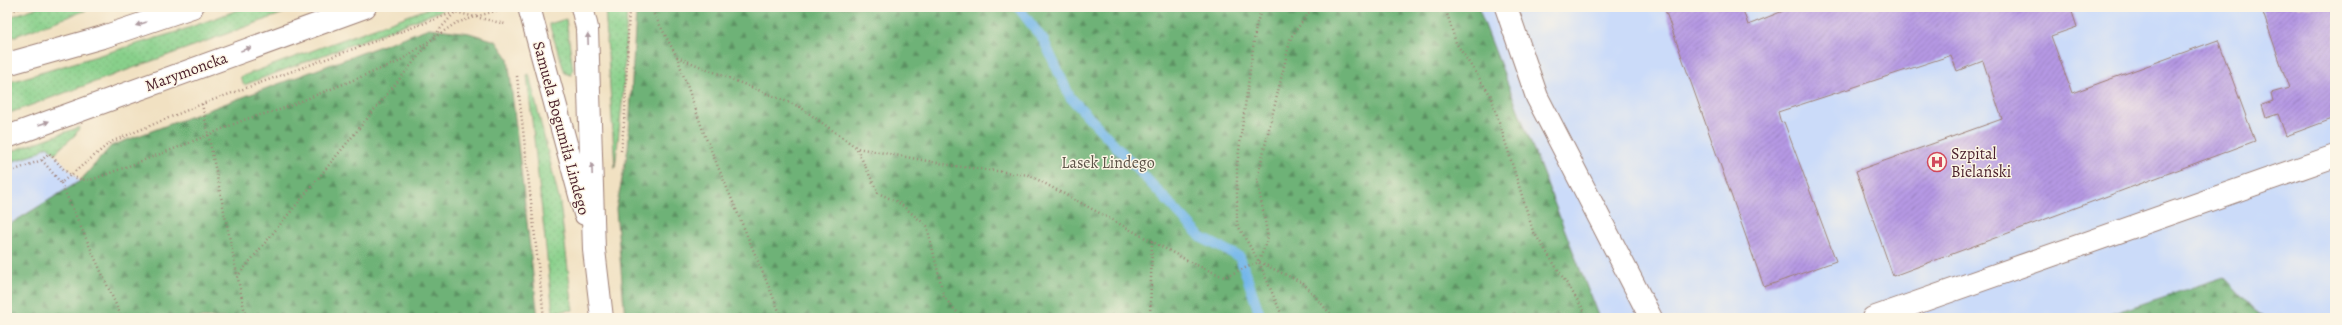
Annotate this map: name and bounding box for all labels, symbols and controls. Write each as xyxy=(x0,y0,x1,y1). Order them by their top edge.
one-way arrow xyxy=(135,21,147,27)
one-way arrow xyxy=(584,33,591,45)
street label: Samuela Bogumiła Lindego xyxy=(527,39,595,218)
one-way arrow xyxy=(241,46,253,52)
street label: Marymoncka xyxy=(142,47,231,97)
one-way arrow xyxy=(38,120,50,126)
place label: Szpital Bielański xyxy=(1951,143,2011,183)
hospital icon: Szpital Bielański xyxy=(1926,151,1948,173)
park label: Lasek Lindego xyxy=(1061,152,1155,174)
one-way arrow xyxy=(589,162,595,175)

